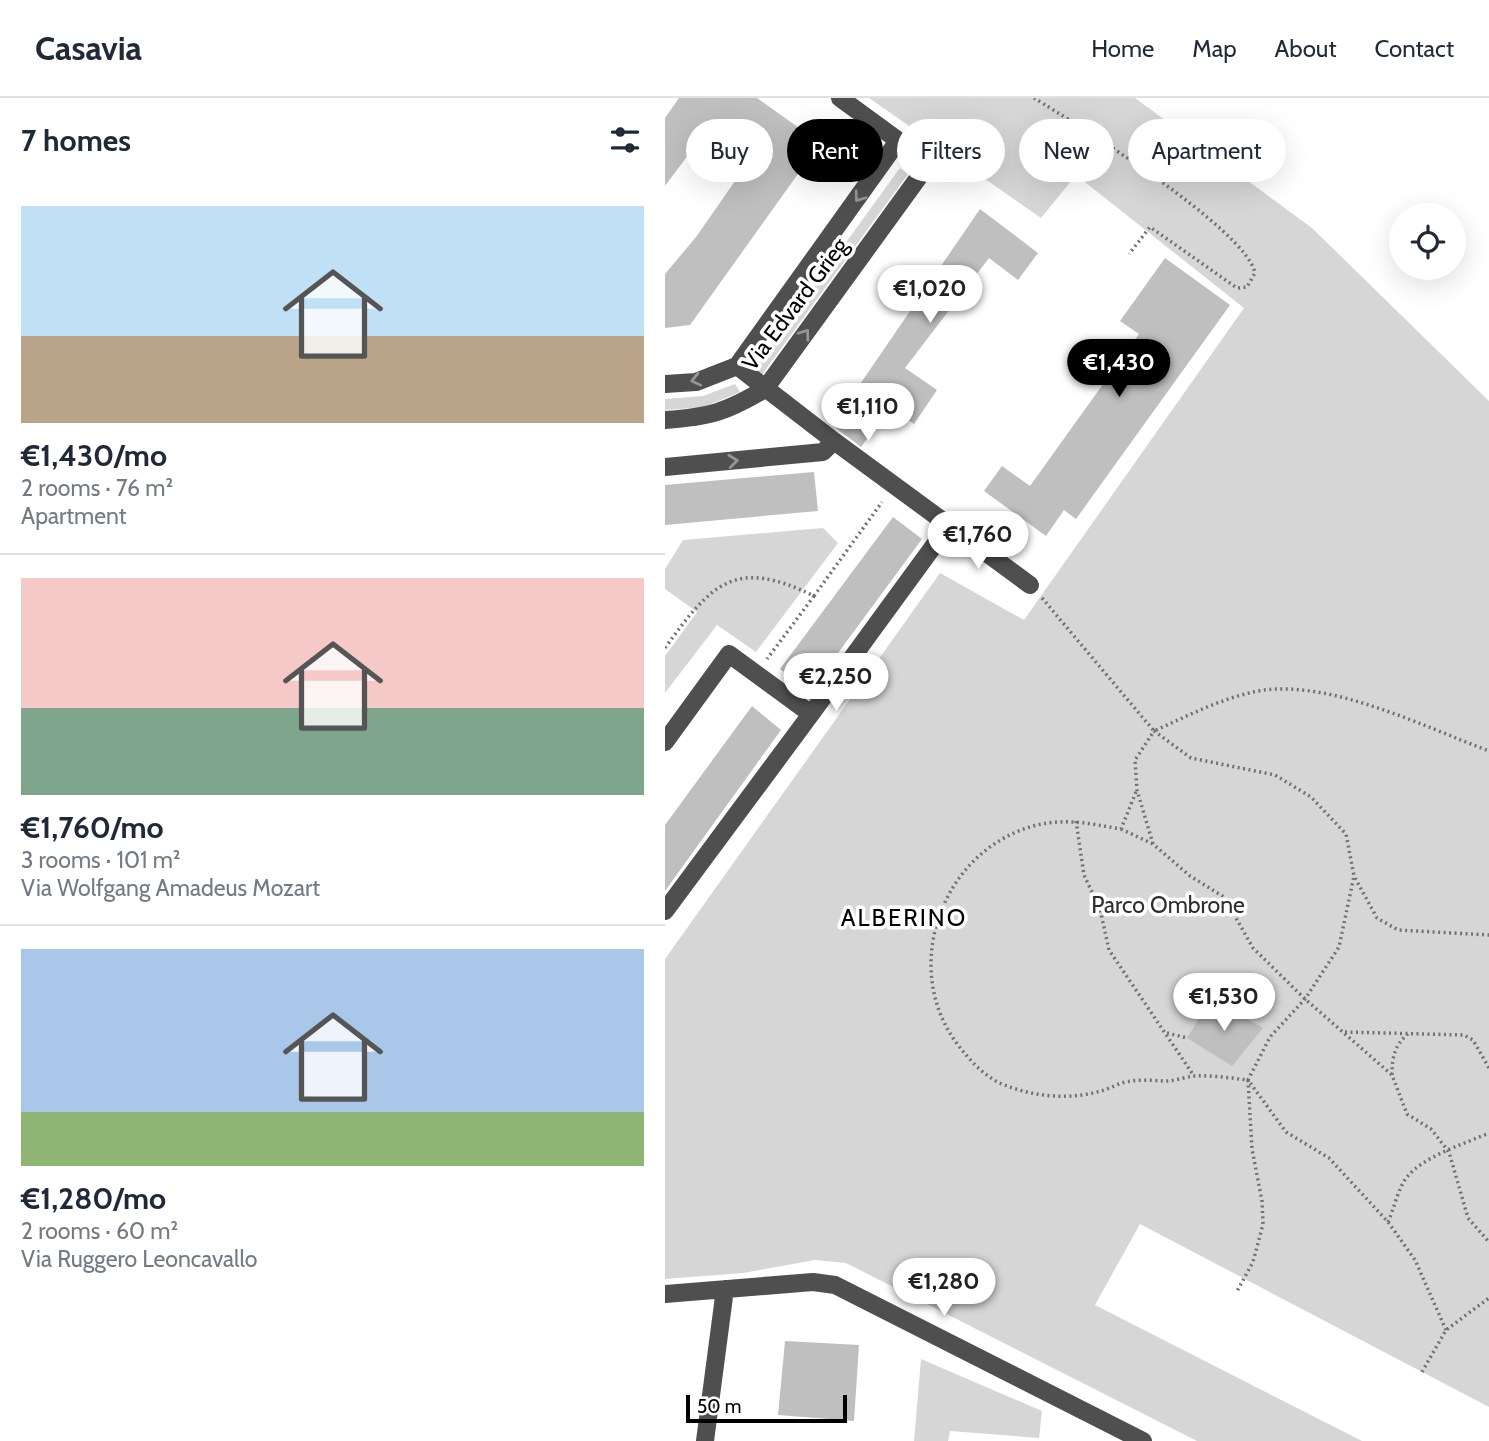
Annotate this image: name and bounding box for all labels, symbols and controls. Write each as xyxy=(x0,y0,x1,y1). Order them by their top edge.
text: Casavia xyxy=(35,28,142,68)
text: Home xyxy=(1091,34,1154,63)
text: Map xyxy=(1192,34,1237,63)
text: About xyxy=(1275,34,1337,63)
text: Contact xyxy=(1375,34,1454,63)
chip: Buy xyxy=(686,119,773,182)
chip: Rent xyxy=(787,119,883,182)
chip: Filters xyxy=(897,119,1005,182)
chip: New xyxy=(1019,119,1114,182)
chip: Apartment xyxy=(1128,119,1286,182)
icon: filters xyxy=(606,121,644,159)
text: 7 homes xyxy=(21,122,131,159)
one-way arrow xyxy=(854,189,867,201)
map controls xyxy=(1389,203,1466,280)
button: locate xyxy=(1389,203,1466,280)
street label: Via Edvard Grieg xyxy=(736,232,854,376)
icon: home xyxy=(270,251,396,377)
pin: €1,020 xyxy=(873,266,987,325)
text: €1,020 xyxy=(893,274,967,302)
one-way arrow xyxy=(797,329,810,342)
pin: €1,430 xyxy=(1062,340,1176,399)
text: €1,430 xyxy=(1083,348,1155,376)
one-way arrow xyxy=(690,372,702,386)
pin: €1,110 xyxy=(811,384,925,443)
text: €1,110 xyxy=(837,392,899,420)
text: €1,430/mo xyxy=(21,437,167,474)
one-way arrow xyxy=(727,453,739,468)
text: 2 rooms · 76 m² xyxy=(21,474,173,502)
text: Apartment xyxy=(21,502,126,530)
pin: €1,760 xyxy=(921,512,1035,571)
text: €1,760 xyxy=(944,520,1012,548)
icon: home xyxy=(270,623,396,749)
pin: €2,250 xyxy=(779,654,893,713)
text: €2,250 xyxy=(799,662,873,690)
text: €1,760/mo xyxy=(21,809,164,846)
text: 3 rooms · 101 m² xyxy=(21,846,180,874)
text: Via Wolfgang Amadeus Mozart xyxy=(21,874,320,902)
park label: Parco Ombrone xyxy=(1091,891,1245,919)
district label: ALBERINO xyxy=(841,903,967,932)
pin: €1,530 xyxy=(1167,974,1281,1033)
text: €1,530 xyxy=(1189,982,1259,1010)
icon: home xyxy=(270,994,396,1120)
text: €1,280/mo xyxy=(21,1180,166,1217)
text: 2 rooms · 60 m² xyxy=(21,1217,178,1245)
text: Via Ruggero Leoncavallo xyxy=(21,1245,258,1273)
pin: €1,280 xyxy=(887,1258,1001,1318)
text: €1,280 xyxy=(909,1267,979,1295)
scale bar xyxy=(686,1392,847,1424)
text: 50 m xyxy=(697,1395,741,1418)

